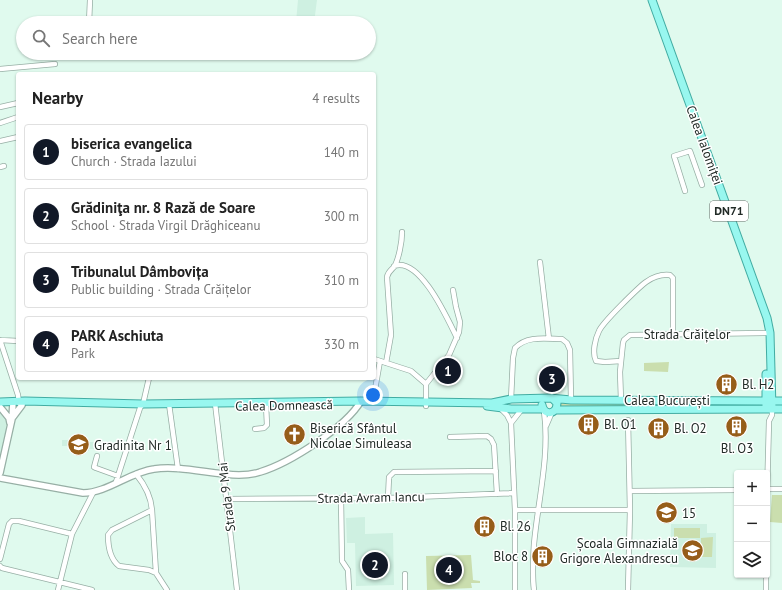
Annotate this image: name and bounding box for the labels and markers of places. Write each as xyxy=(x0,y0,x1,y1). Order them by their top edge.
pin: 1 xyxy=(435,356,461,386)
pin: 3 xyxy=(539,364,565,394)
building icon: Bl. H2 xyxy=(713,371,739,397)
place label: Bl. H2 xyxy=(742,376,774,393)
building icon: Bl. O1 xyxy=(575,411,601,437)
building icon: Bl. O3 xyxy=(724,413,750,439)
building icon: Bl. O2 xyxy=(646,415,672,441)
place label: Bl. O1 xyxy=(604,416,637,433)
place label: Biserică Sfântul Nicolae Simuleasa xyxy=(310,420,412,452)
place label: Bl. O2 xyxy=(674,420,707,437)
church icon: Biserică Sfântul Nicolae Simuleasa xyxy=(281,422,307,448)
school or university icon: Gradinita Nr 1 xyxy=(66,432,92,458)
place label: Gradinita Nr 1 xyxy=(94,437,172,454)
place label: Bl. O3 xyxy=(721,440,753,457)
school or university icon: 15 xyxy=(654,500,680,526)
place label: 15 xyxy=(682,505,696,522)
building icon: Bl. 26 xyxy=(472,513,498,539)
place label: Bl. 26 xyxy=(500,518,531,535)
place label: Școala Gimnazială Grigore Alexandrescu xyxy=(560,535,678,567)
school or university icon: Școala Gimnazială Grigore Alexandrescu xyxy=(680,537,706,563)
building icon: Bloc 8 xyxy=(530,543,556,569)
place label: Bloc 8 xyxy=(494,548,528,565)
pin: 2 xyxy=(362,550,388,580)
pin: 4 xyxy=(436,555,462,585)

